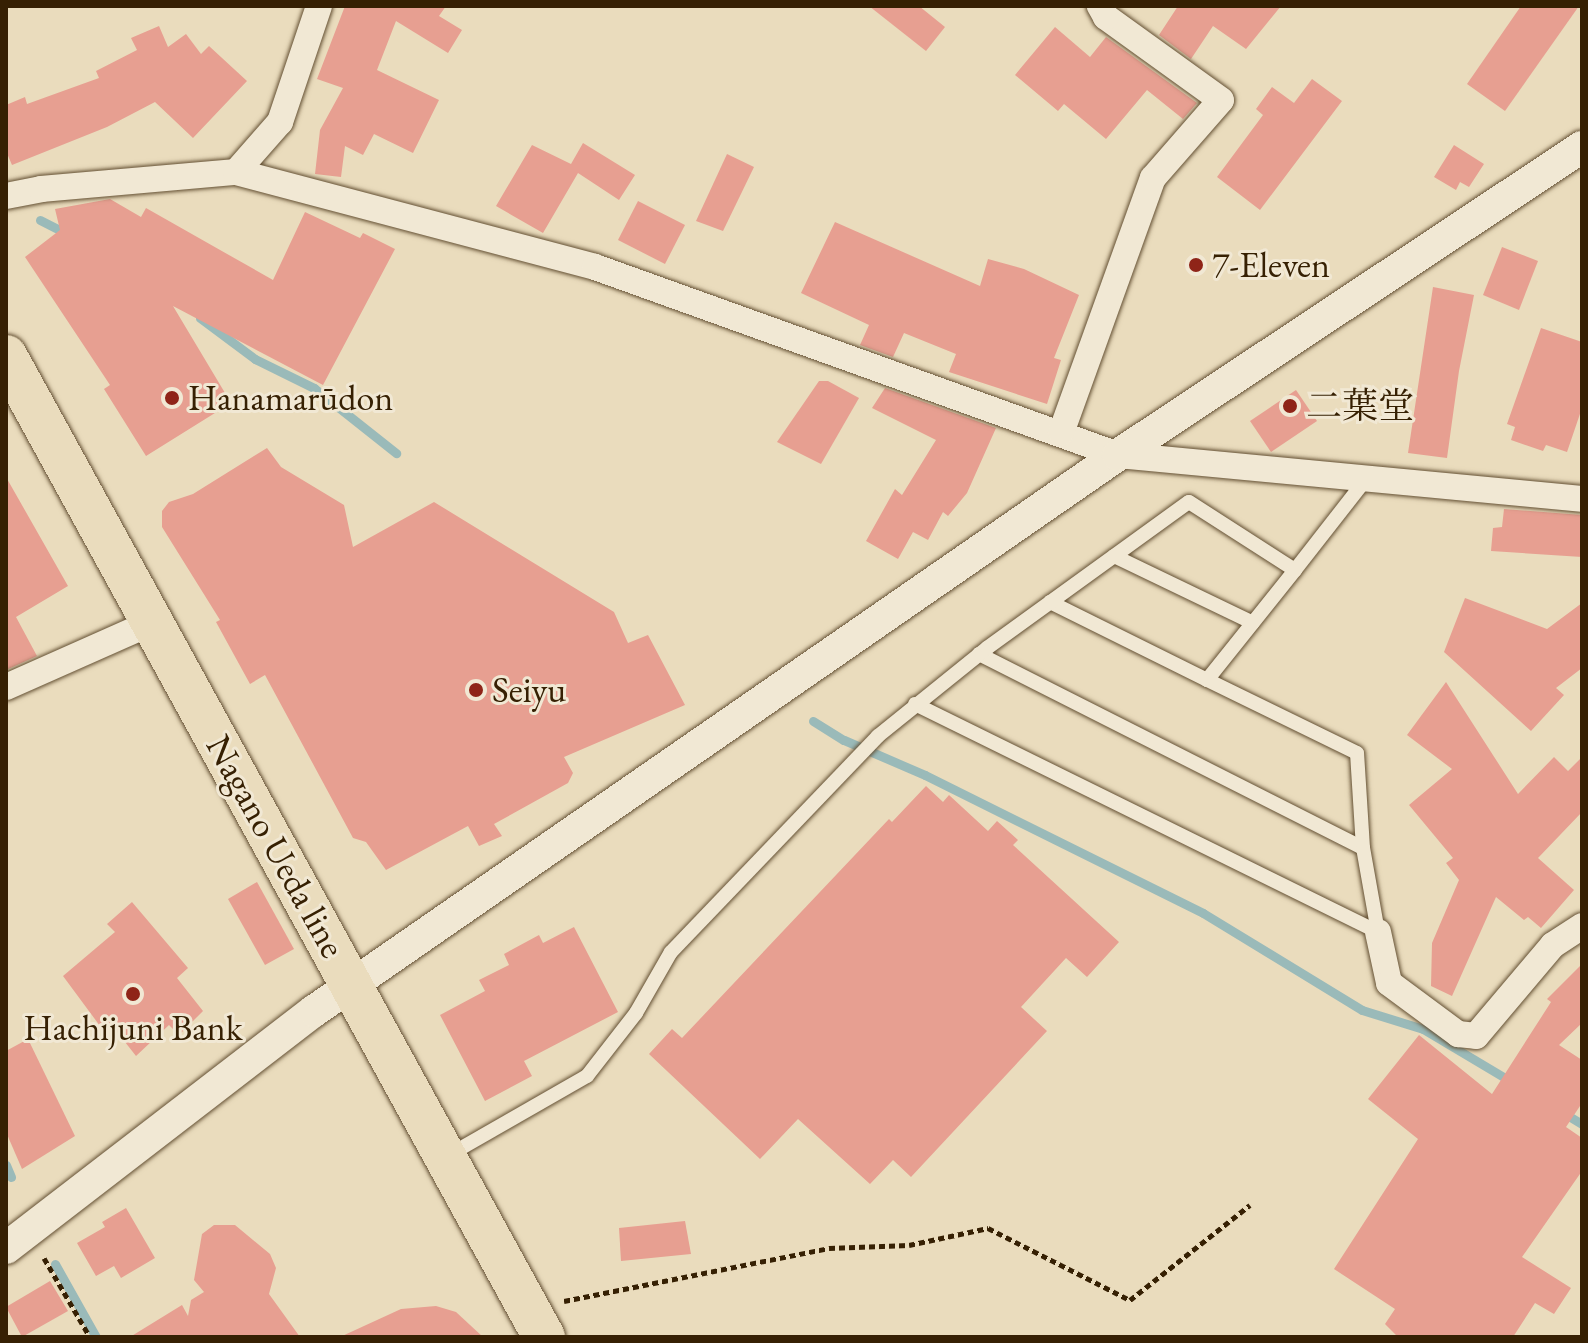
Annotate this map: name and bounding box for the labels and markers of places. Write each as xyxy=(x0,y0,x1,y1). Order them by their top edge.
place label: 7-Eleven xyxy=(1212,243,1330,287)
marker: 7-Eleven xyxy=(1187,256,1205,274)
place label: Hanamarūdon xyxy=(188,376,393,420)
place label: 二葉堂 xyxy=(1306,384,1414,428)
marker: Hanamarūdon xyxy=(163,389,181,407)
marker: 二葉堂 xyxy=(1281,397,1299,415)
place label: Seiyu xyxy=(492,668,566,712)
marker: Seiyu xyxy=(467,681,485,699)
marker: Hachijuni Bank xyxy=(124,985,142,1003)
place label: Hachijuni Bank xyxy=(23,1006,243,1050)

